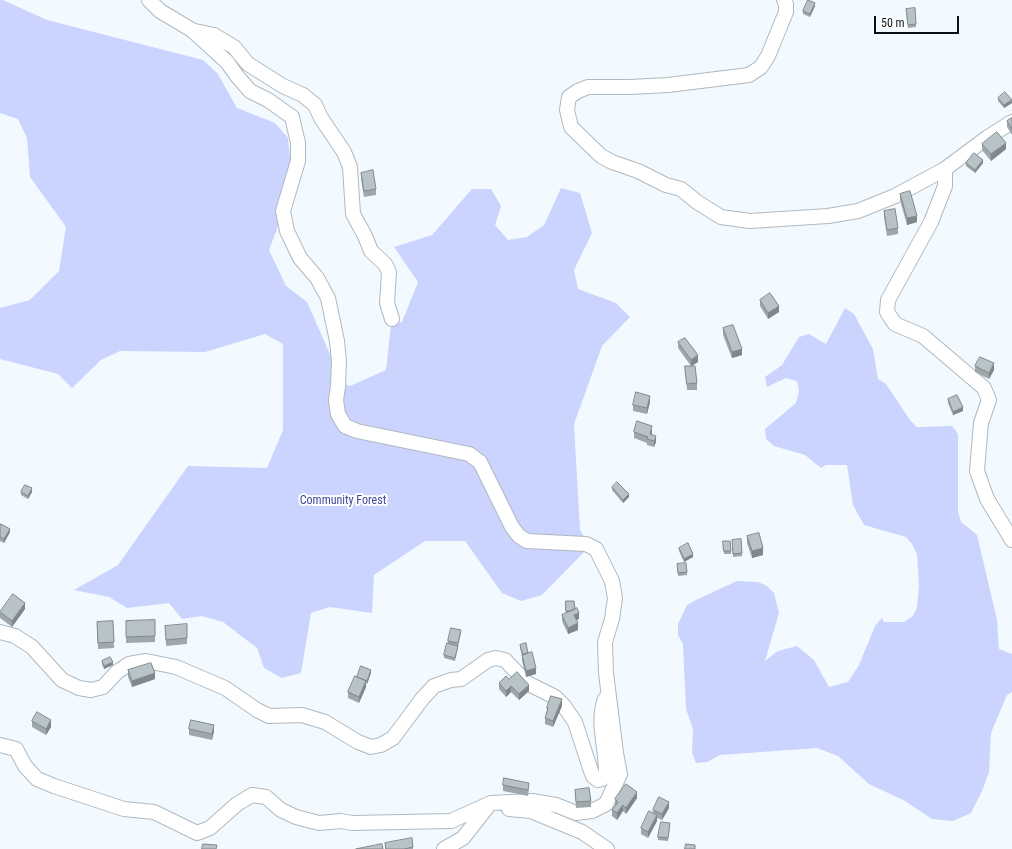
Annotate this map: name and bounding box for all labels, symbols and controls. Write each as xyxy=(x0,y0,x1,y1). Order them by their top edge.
scale bar xyxy=(876,8,961,34)
text: 50 m xyxy=(881,16,905,30)
park label: Community Forest xyxy=(300,494,386,508)

